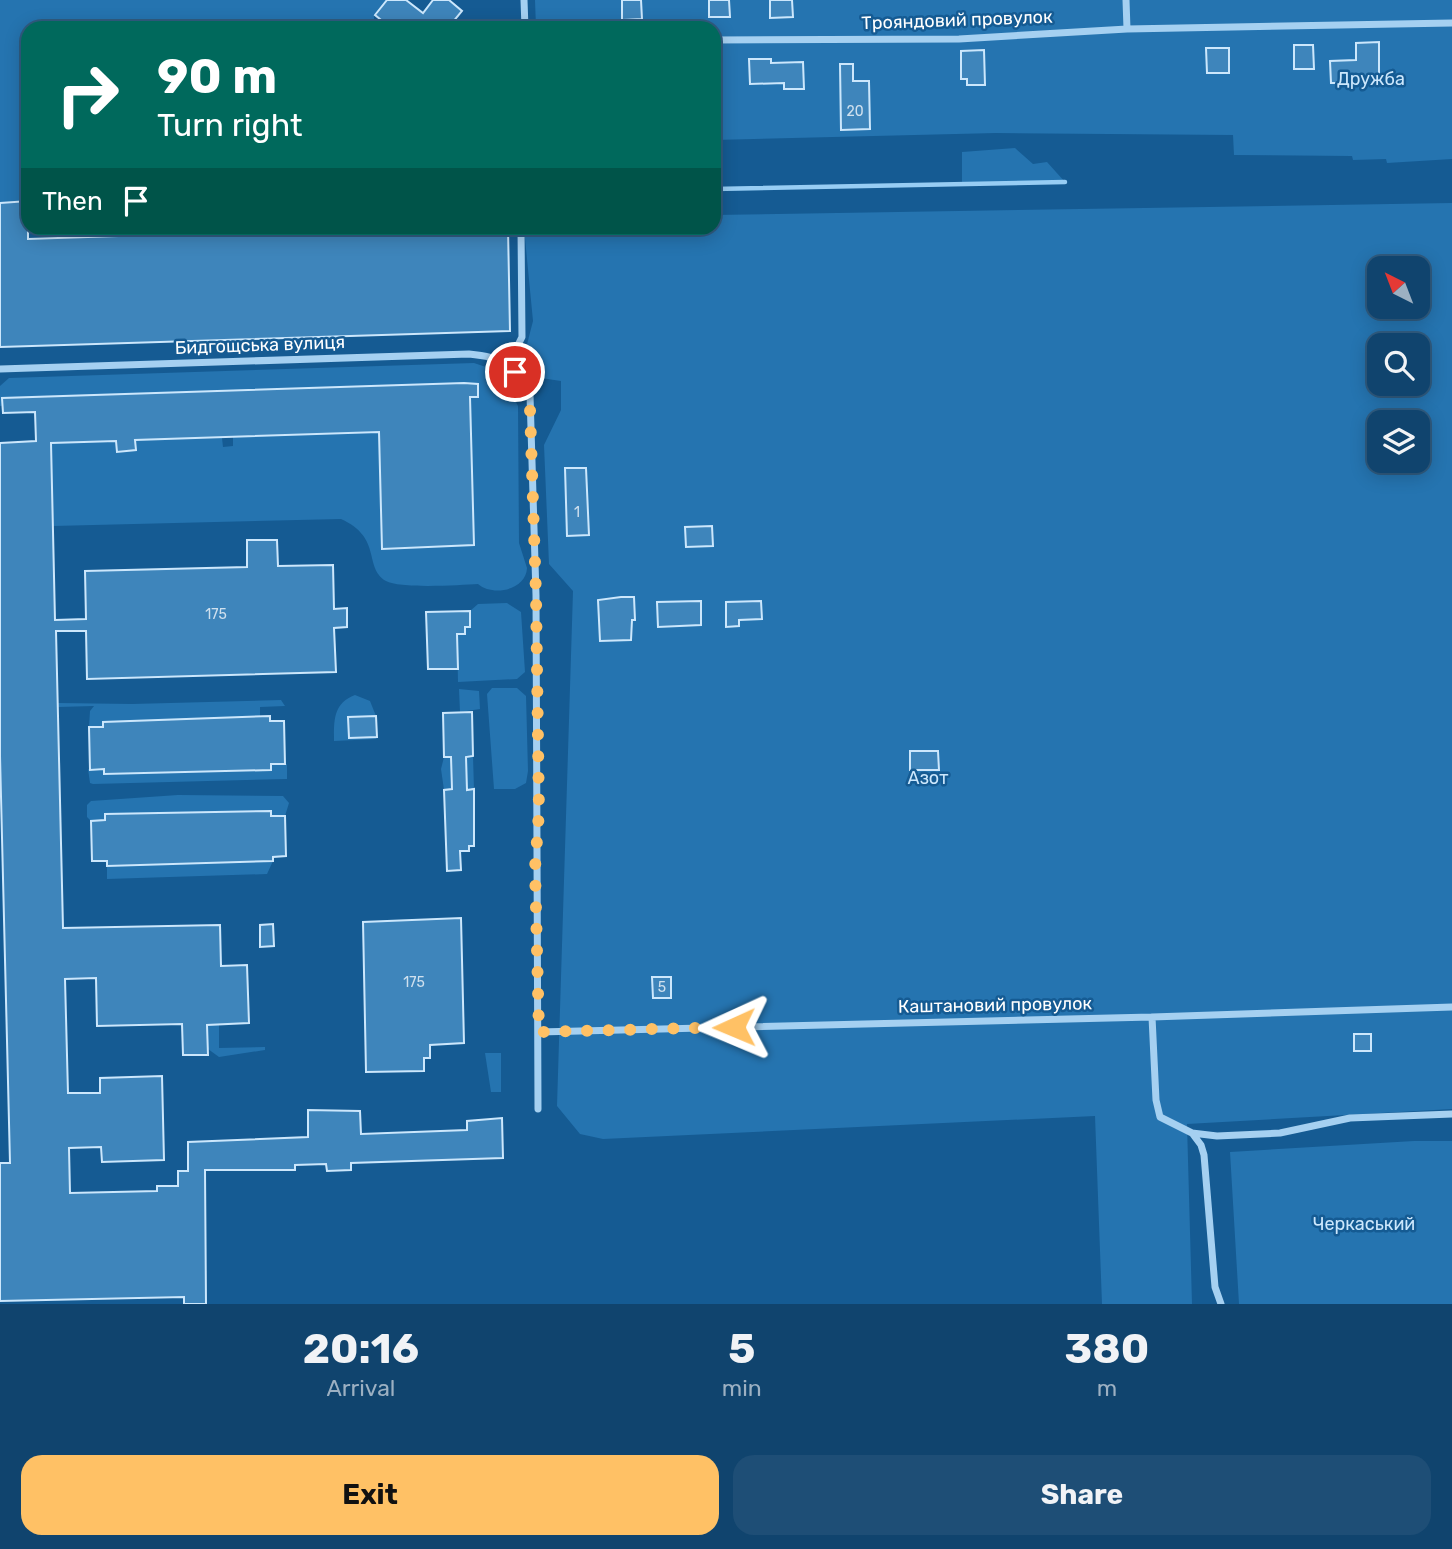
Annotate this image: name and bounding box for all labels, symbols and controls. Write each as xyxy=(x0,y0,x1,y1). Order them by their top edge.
street label: Трояндовий провулок xyxy=(861,6,1053,34)
text: 90 m xyxy=(157,47,277,105)
icon: right xyxy=(42,49,133,140)
park label: Дружба xyxy=(1337,68,1405,90)
house number: 20 xyxy=(846,103,864,120)
text: Turn right xyxy=(157,106,302,144)
icon: arrive xyxy=(117,182,155,220)
text: Then xyxy=(42,186,103,217)
north arrow xyxy=(1367,256,1430,318)
map controls xyxy=(1367,256,1430,473)
street label: Бидгощська вулиця xyxy=(174,331,346,359)
button: search xyxy=(1367,333,1430,396)
pin xyxy=(485,342,545,402)
icon: arrive xyxy=(496,353,534,391)
button: layers xyxy=(1367,410,1430,473)
house number: 1 xyxy=(574,504,580,521)
house number: 175 xyxy=(205,606,227,623)
park label: Азот xyxy=(908,767,948,789)
house number: 175 xyxy=(403,974,425,991)
house number: 5 xyxy=(658,979,666,996)
position arrow xyxy=(697,990,771,1064)
street label: Каштановий провулок xyxy=(898,992,1093,1018)
park label: Черкаський xyxy=(1313,1213,1415,1235)
text: 20:16 xyxy=(303,1324,419,1374)
text: 5 xyxy=(728,1324,755,1374)
text: 380 xyxy=(1065,1324,1149,1374)
text: Arrival xyxy=(326,1374,395,1402)
text: min xyxy=(722,1374,762,1402)
text: m xyxy=(1097,1374,1117,1402)
button: Exit xyxy=(21,1455,719,1535)
button: Share xyxy=(733,1455,1431,1535)

